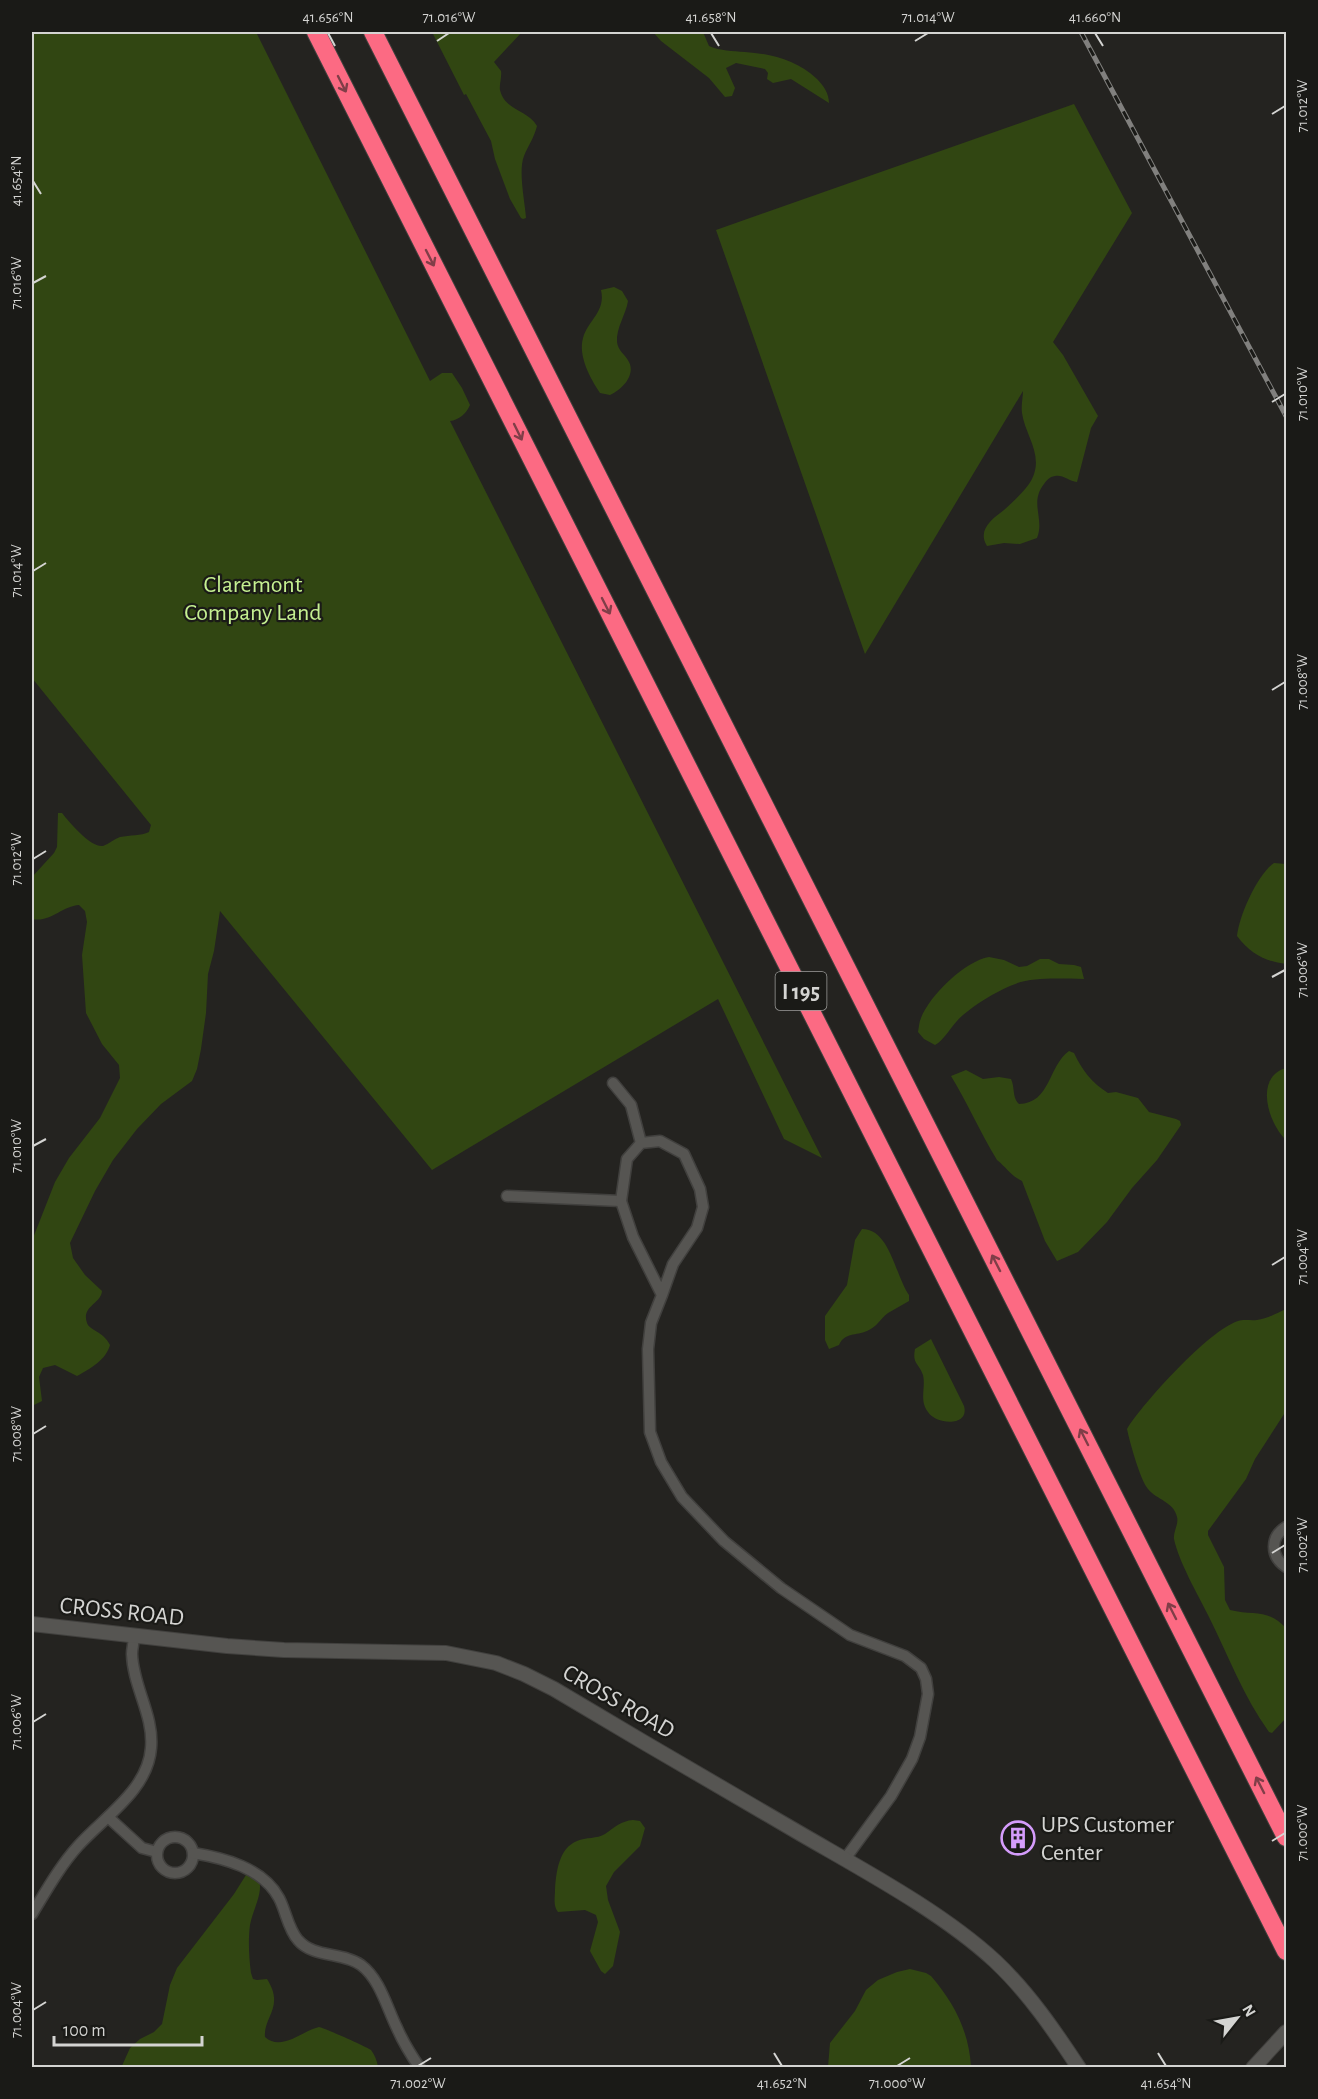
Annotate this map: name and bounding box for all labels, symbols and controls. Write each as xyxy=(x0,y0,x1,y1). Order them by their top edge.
text: 41.656°N xyxy=(303,10,353,25)
text: 71.016°W xyxy=(423,10,476,25)
text: 41.658°N xyxy=(686,10,736,25)
text: 71.014°W xyxy=(901,10,955,25)
text: 41.660°N xyxy=(1069,10,1121,25)
one-way arrow xyxy=(337,74,349,92)
text: 71.012°W xyxy=(1295,79,1310,132)
text: 41.654°N xyxy=(9,156,24,207)
one-way arrow xyxy=(425,248,436,266)
text: 71.016°W xyxy=(9,256,24,309)
text: 71.010°W xyxy=(1295,366,1310,421)
one-way arrow xyxy=(513,422,524,440)
text: 71.014°W xyxy=(9,544,24,598)
park label: Claremont Company Land xyxy=(184,573,322,625)
one-way arrow xyxy=(600,597,612,614)
text: 71.008°W xyxy=(1295,654,1310,710)
text: 71.012°W xyxy=(9,832,24,885)
text: 71.006°W xyxy=(1295,942,1310,998)
road number: I 195 xyxy=(776,972,826,1010)
text: 71.010°W xyxy=(9,1118,24,1173)
text: 71.004°W xyxy=(1295,1228,1310,1285)
one-way arrow xyxy=(990,1255,1001,1273)
text: 71.008°W xyxy=(9,1406,24,1462)
one-way arrow xyxy=(1078,1429,1089,1447)
text: 71.002°W xyxy=(1295,1517,1310,1573)
street label: CROSS ROAD xyxy=(59,1594,185,1630)
one-way arrow xyxy=(1166,1603,1177,1621)
street label: CROSS ROAD xyxy=(558,1660,679,1743)
text: 71.006°W xyxy=(9,1694,24,1750)
one-way arrow xyxy=(1254,1777,1265,1795)
text: 71.000°W xyxy=(1295,1804,1310,1861)
place label: UPS Customer Center xyxy=(1041,1813,1174,1865)
building icon: UPS Customer Center xyxy=(1000,1820,1036,1856)
text: 71.004°W xyxy=(9,1981,24,2038)
north arrow xyxy=(1207,1988,1267,2048)
text: N xyxy=(1239,2002,1259,2020)
scale bar xyxy=(54,2009,202,2047)
text: 100 m xyxy=(63,2022,106,2040)
text: 71.002°W xyxy=(390,2076,446,2091)
text: 41.652°N xyxy=(757,2076,807,2091)
text: 71.000°W xyxy=(869,2076,926,2091)
text: 41.654°N xyxy=(1141,2076,1192,2091)

